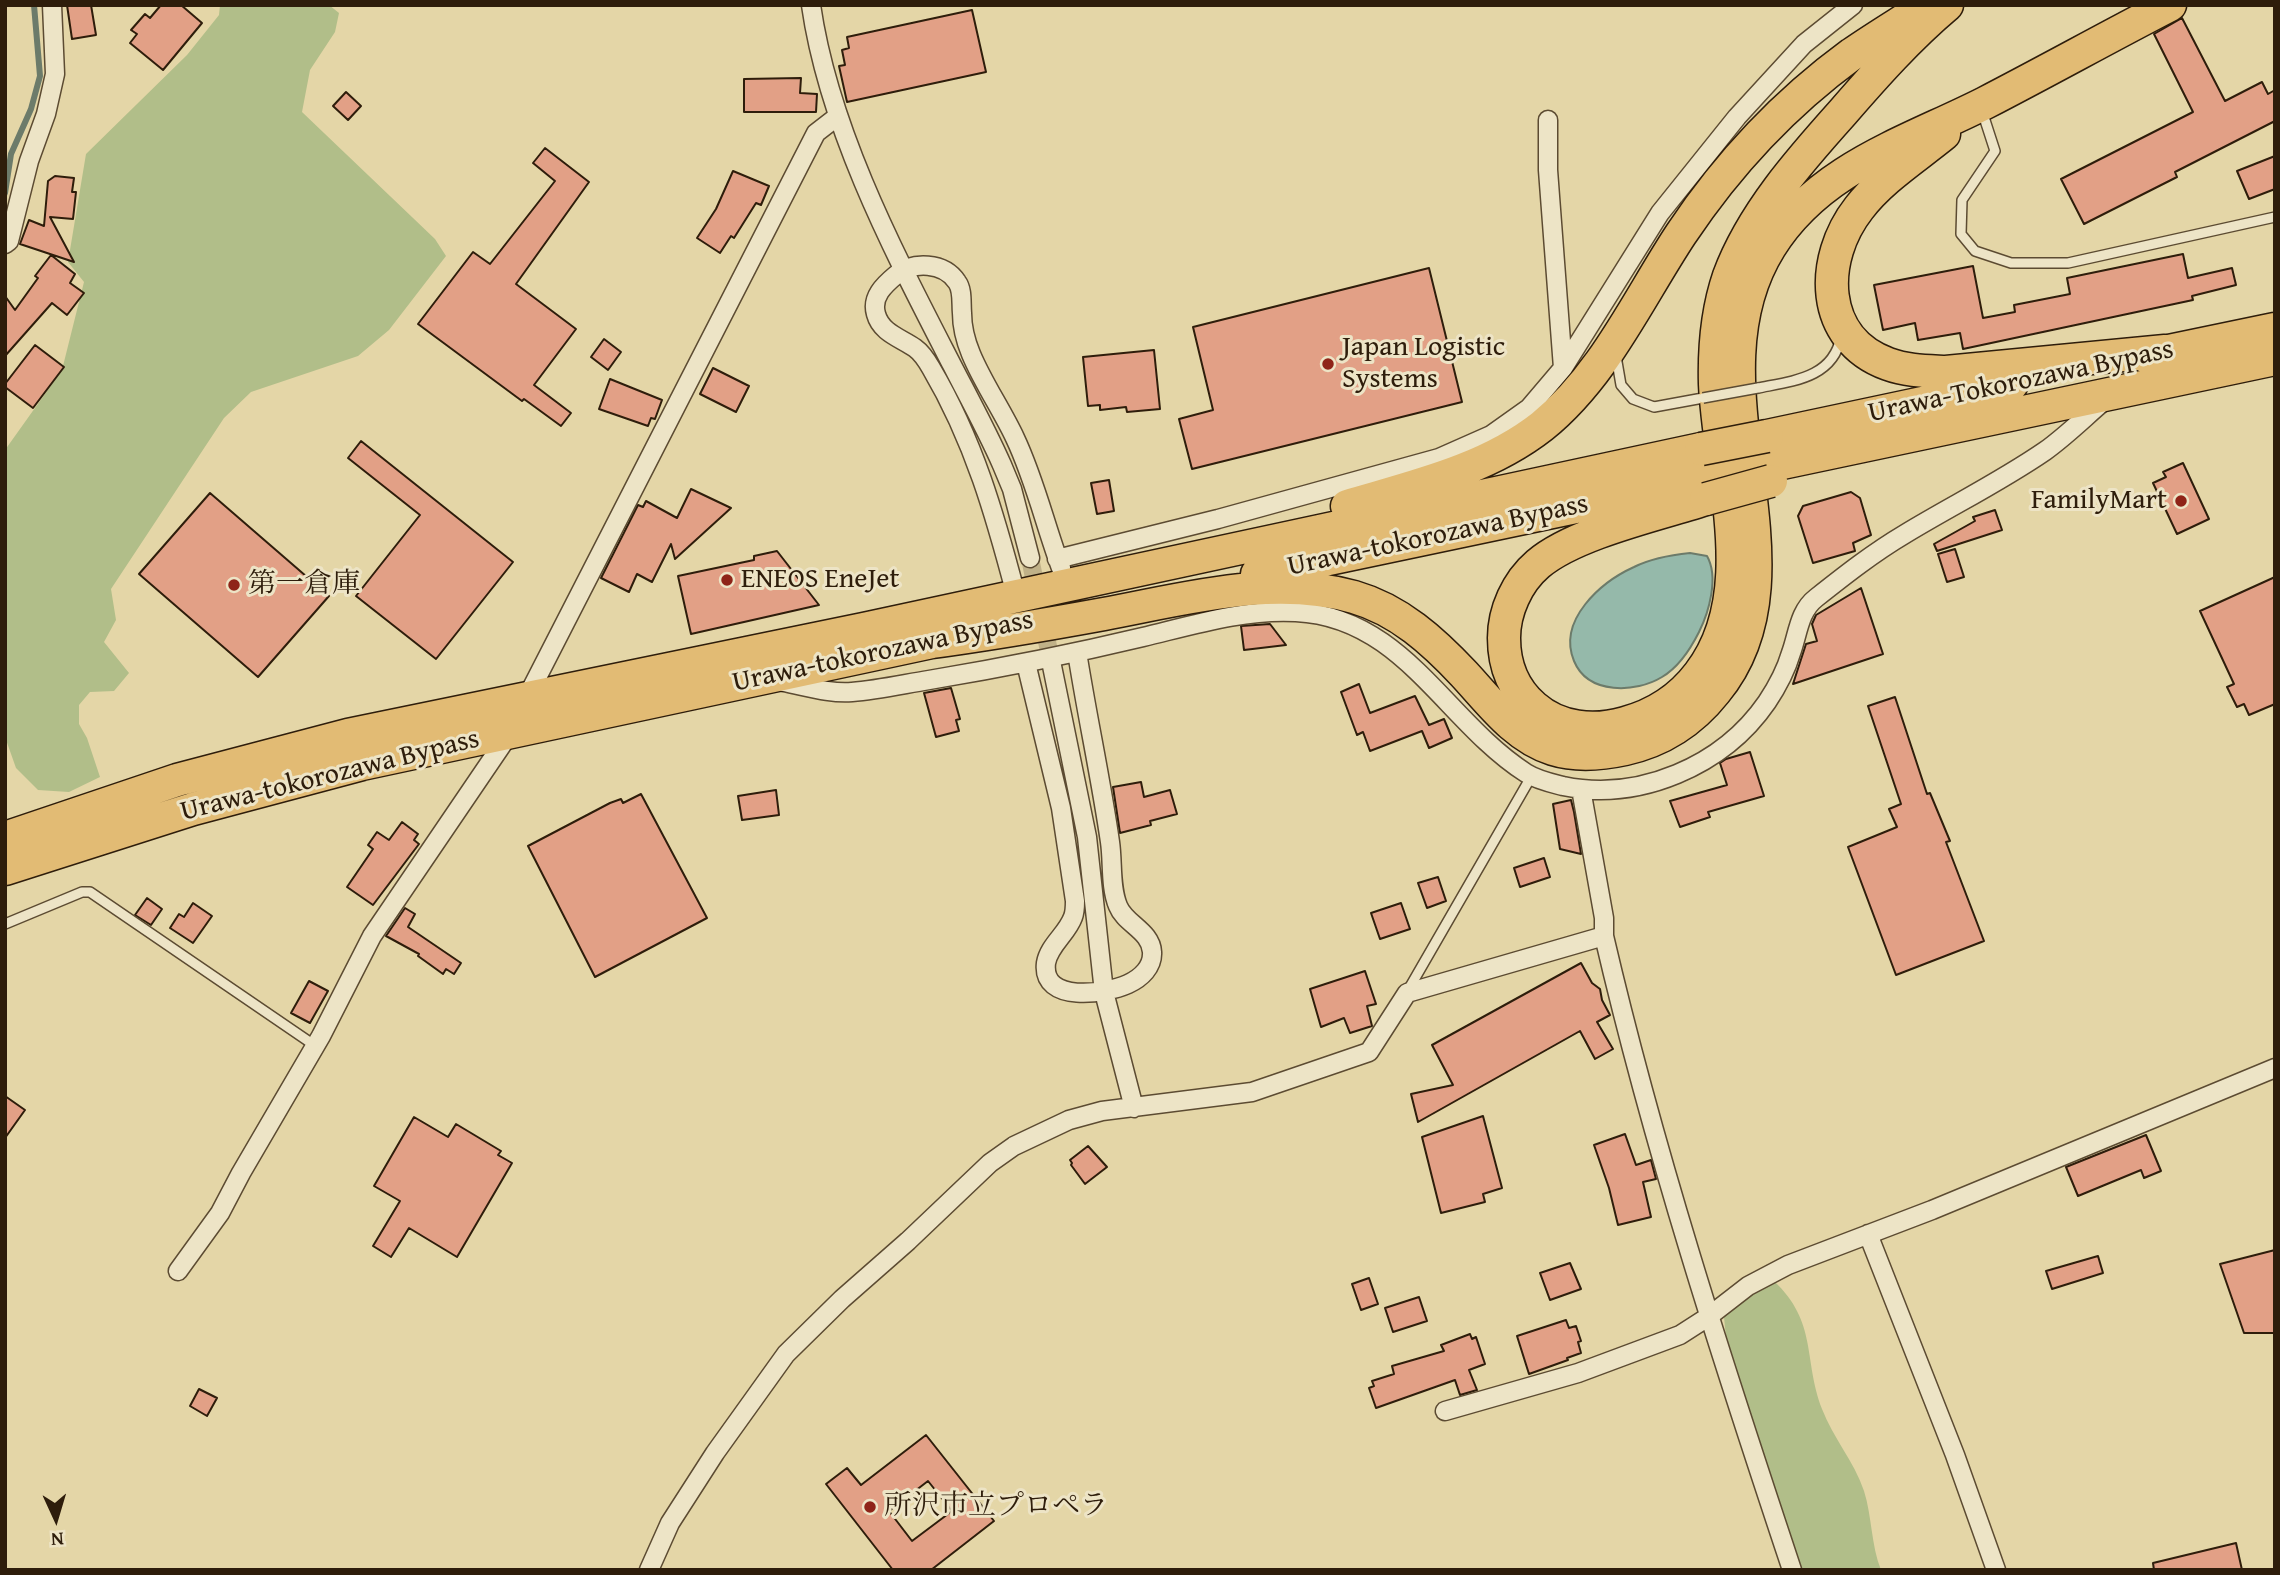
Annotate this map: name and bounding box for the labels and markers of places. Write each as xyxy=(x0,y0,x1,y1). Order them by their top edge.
place label: Japan Logistic Systems xyxy=(1342,331,1505,397)
marker: Japan Logistic Systems xyxy=(1320,356,1336,372)
place label: FamilyMart xyxy=(2031,484,2167,518)
marker: FamilyMart xyxy=(2173,493,2189,509)
place label: ENEOS EneJet xyxy=(741,563,899,597)
place label: 第一倉庫 xyxy=(248,568,360,602)
marker: ENEOS EneJet xyxy=(719,572,735,588)
marker: 第一倉庫 xyxy=(226,577,242,593)
place label: 所沢市立プロペラ xyxy=(884,1490,1108,1524)
marker: 所沢市立プロペラ xyxy=(862,1499,878,1515)

